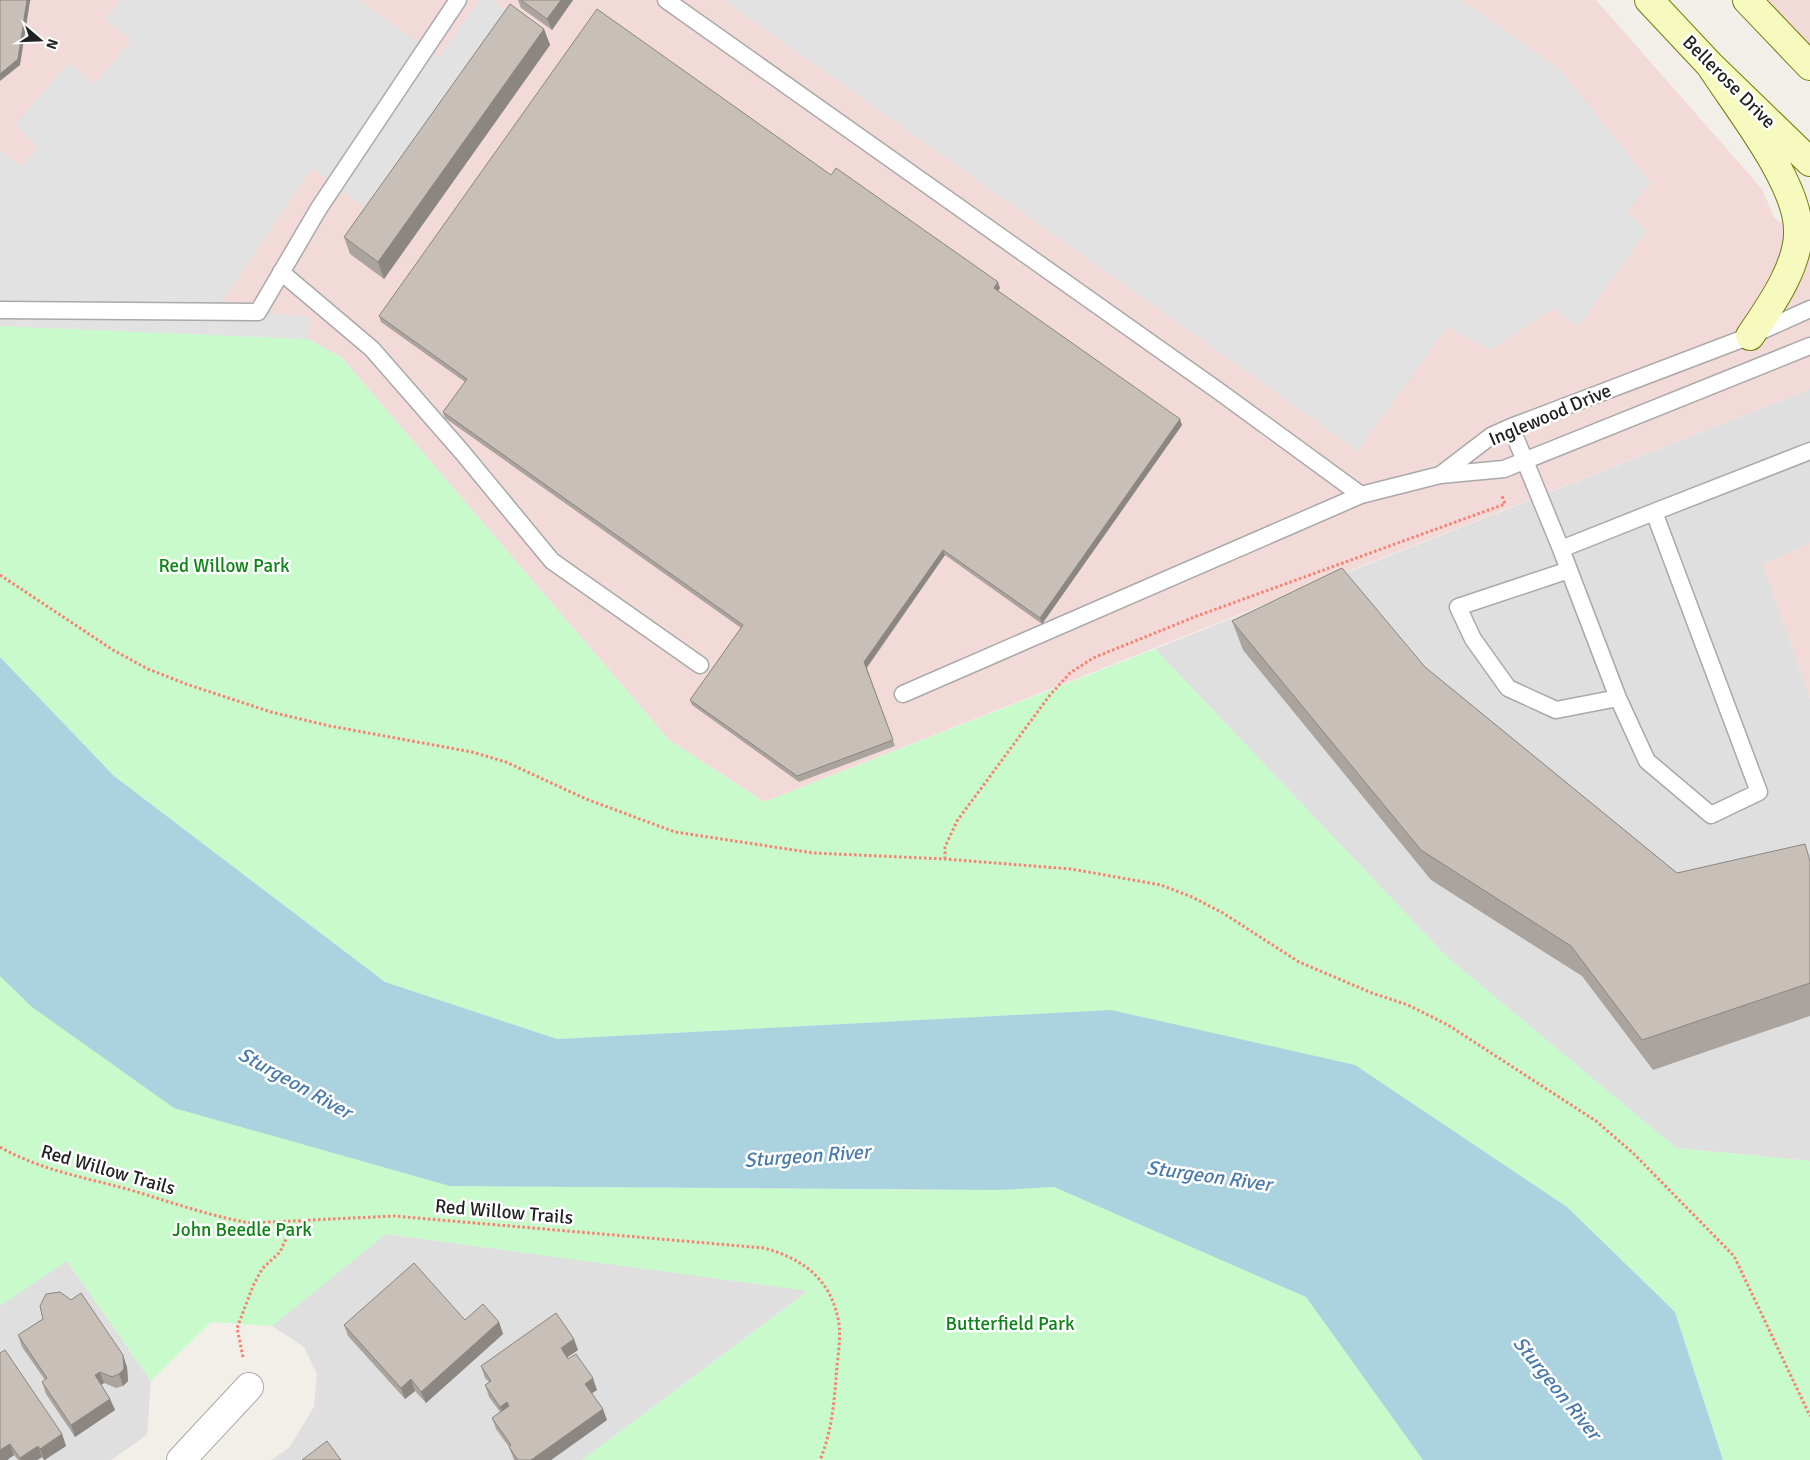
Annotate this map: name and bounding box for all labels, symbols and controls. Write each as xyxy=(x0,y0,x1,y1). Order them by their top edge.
north arrow xyxy=(15,15,65,65)
street label: Bellerose Drive xyxy=(1677,30,1781,134)
text: N xyxy=(42,37,61,51)
street label: Inglewood Drive xyxy=(1485,378,1615,452)
park label: Red Willow Park xyxy=(158,554,290,578)
water label: Sturgeon River xyxy=(234,1042,358,1126)
street label: Red Willow Trails xyxy=(38,1139,178,1201)
water label: Sturgeon River xyxy=(743,1139,873,1173)
water label: Sturgeon River xyxy=(1145,1155,1276,1198)
street label: Red Willow Trails xyxy=(434,1194,574,1230)
park label: John Beedle Park xyxy=(172,1218,312,1242)
park label: Butterfield Park xyxy=(946,1312,1075,1336)
water label: Sturgeon River xyxy=(1508,1331,1608,1447)

